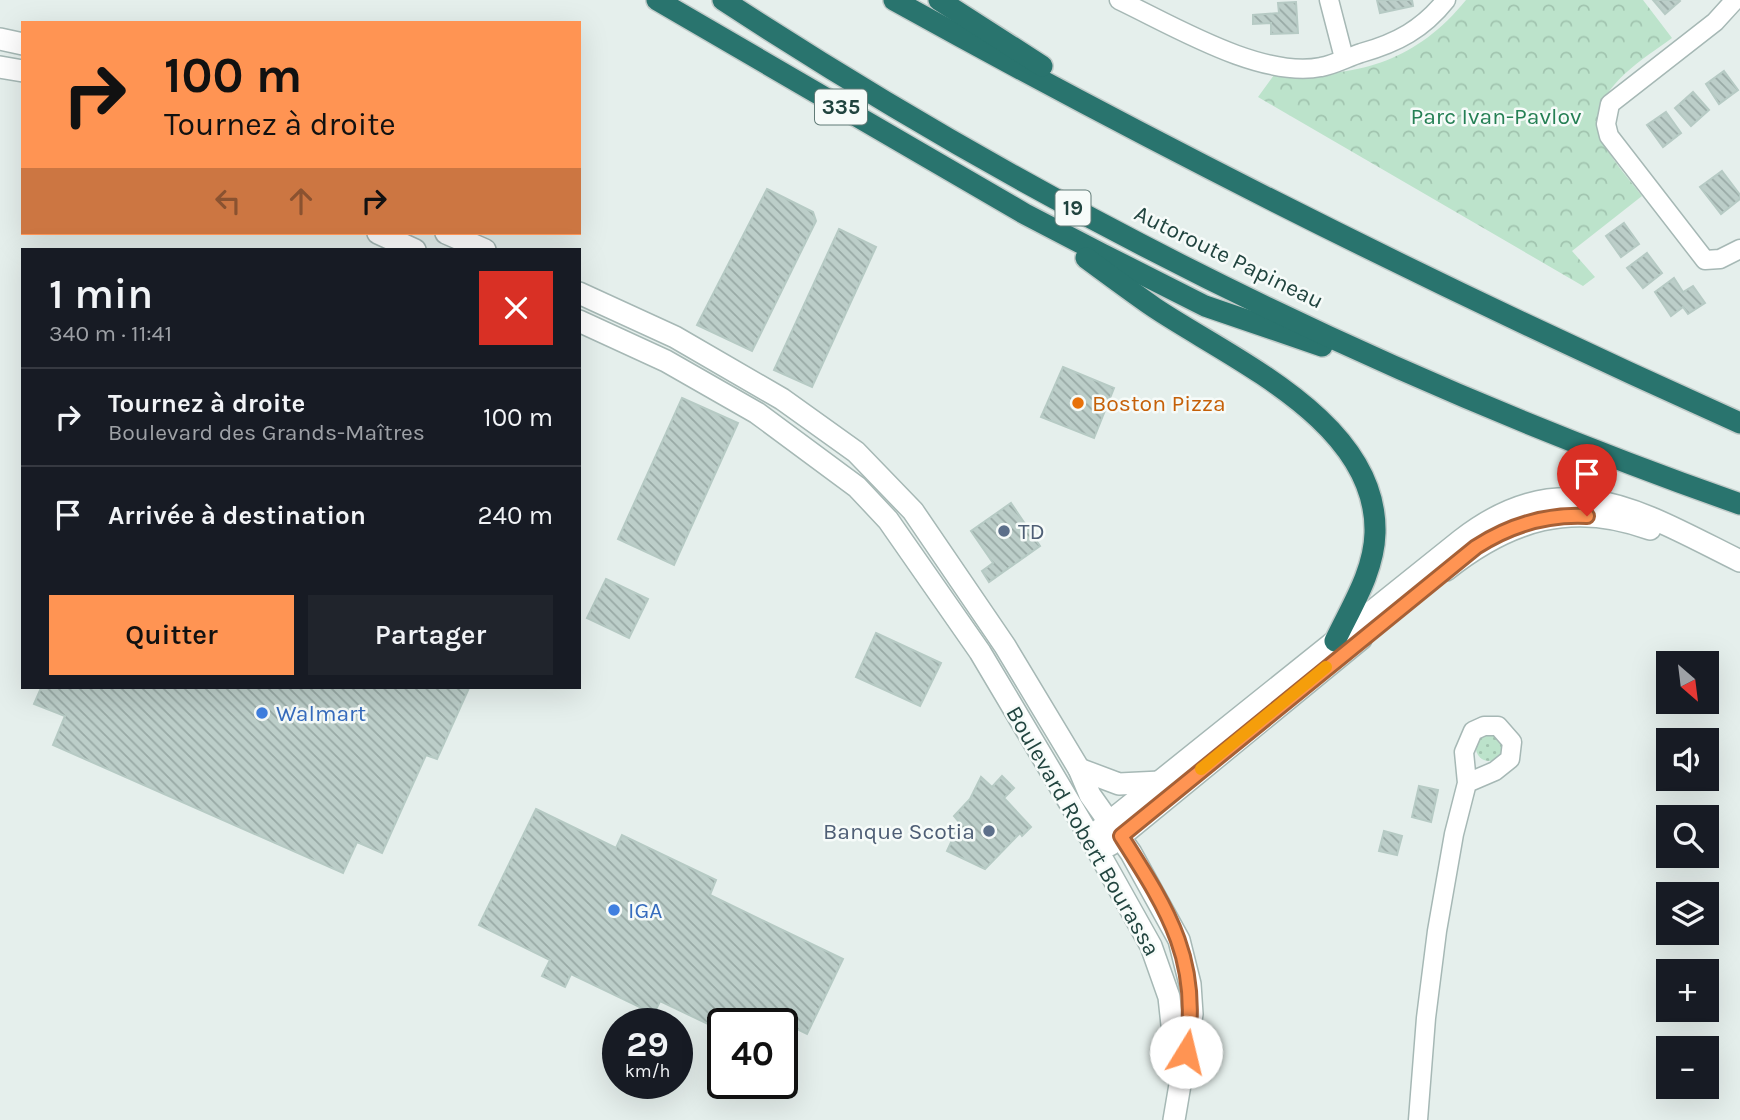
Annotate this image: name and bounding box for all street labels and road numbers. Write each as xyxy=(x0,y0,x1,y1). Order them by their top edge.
road number: 335 xyxy=(815,90,867,124)
road number: 19 xyxy=(1056,190,1090,226)
street label: Autoroute Papineau xyxy=(1130,199,1328,315)
street label: Boulevard Robert Bourassa xyxy=(1000,701,1166,961)

